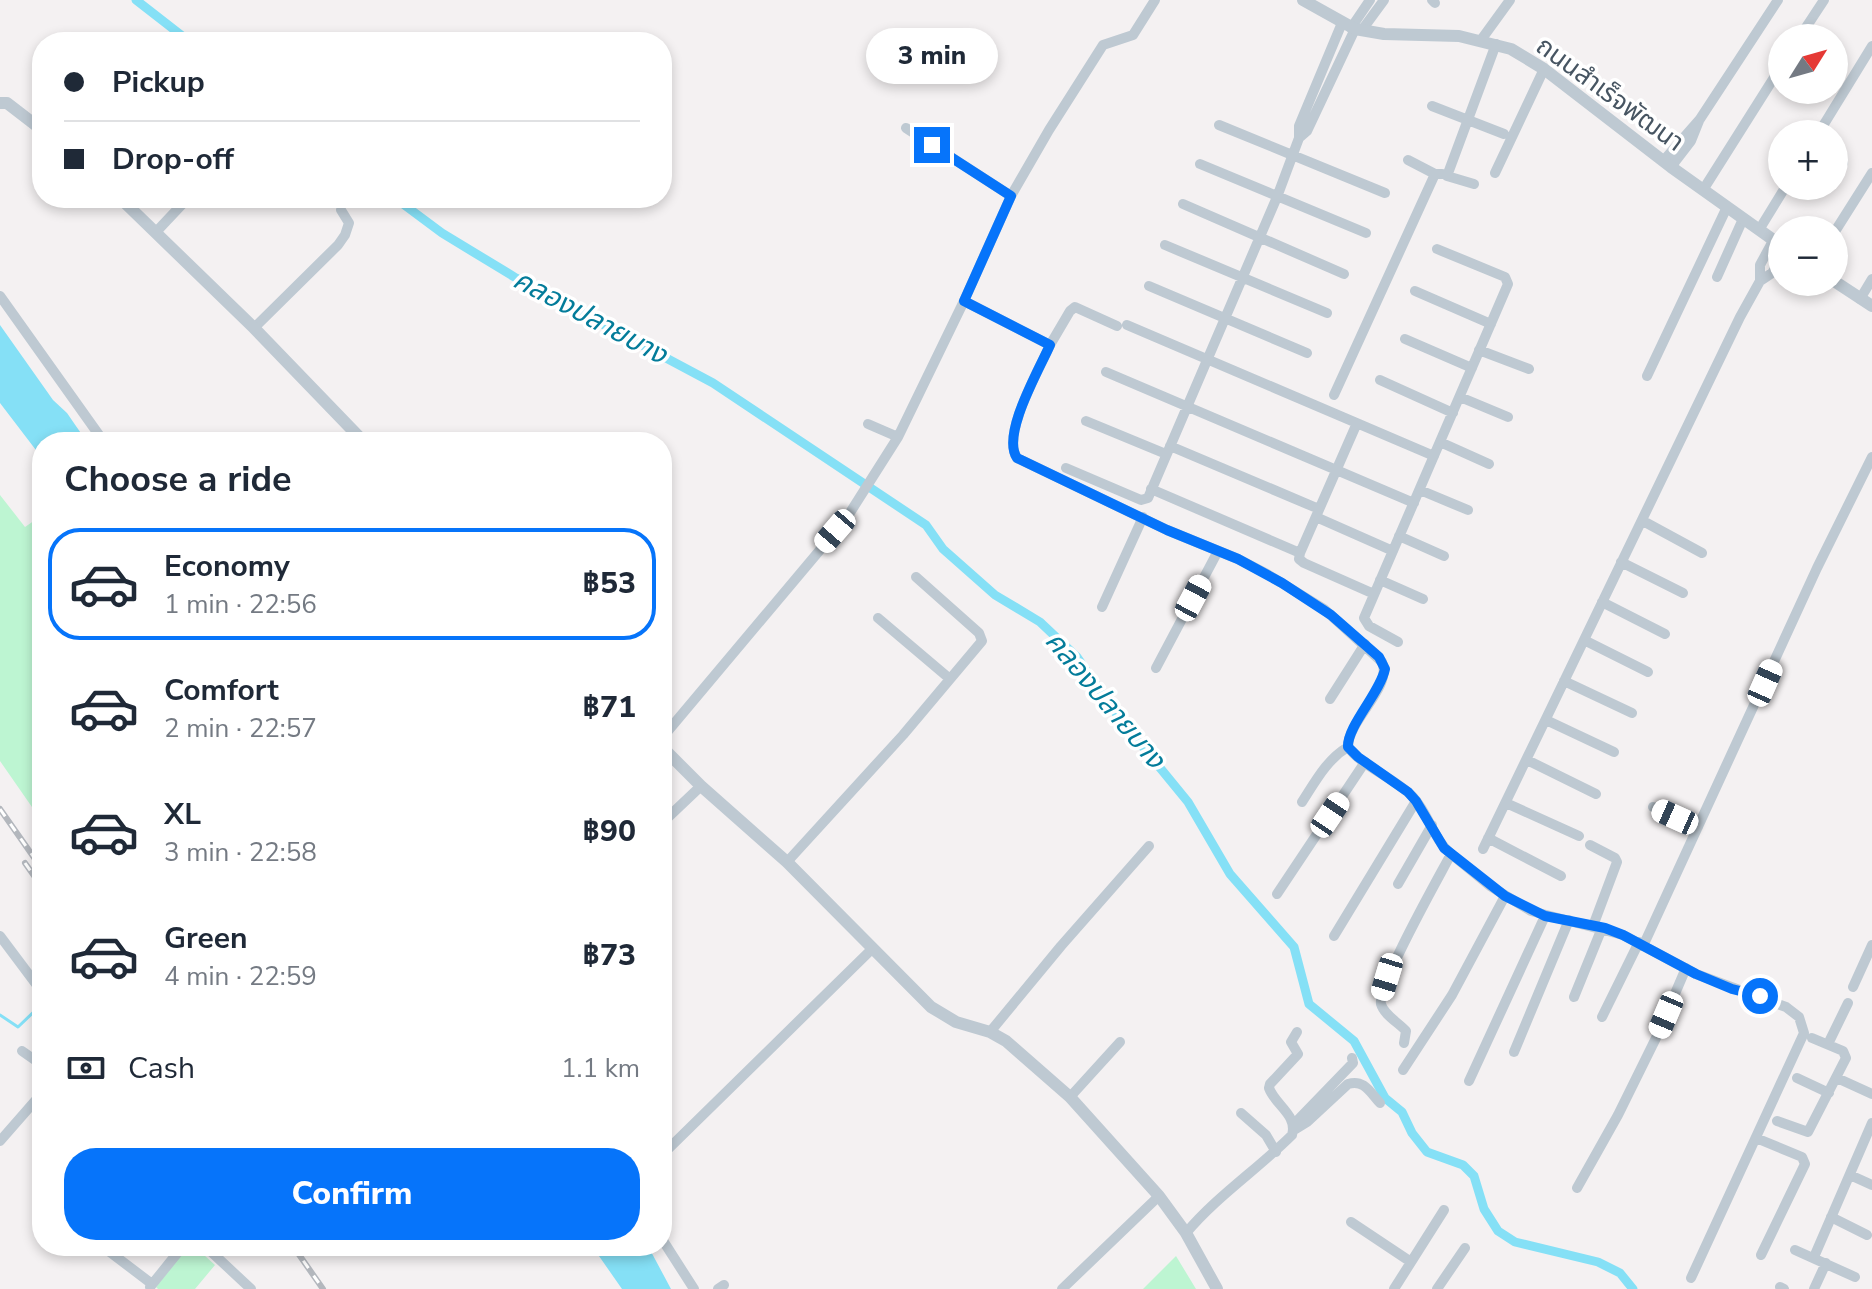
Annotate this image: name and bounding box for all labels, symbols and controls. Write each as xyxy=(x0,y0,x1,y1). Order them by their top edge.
north arrow xyxy=(1768,24,1848,104)
map controls xyxy=(1768,24,1848,296)
street label: ถนนสำเร็จพัฒนา xyxy=(1529,28,1691,160)
callout: 3 min xyxy=(866,29,998,85)
text: 3 min xyxy=(898,38,966,73)
text: Pickup xyxy=(112,62,205,103)
button: + xyxy=(1768,120,1848,200)
route end xyxy=(914,127,950,163)
text: Drop-off xyxy=(112,139,234,180)
button: − xyxy=(1768,216,1848,296)
water label: คลองปลายบาง xyxy=(507,261,675,374)
text: Choose a ride xyxy=(64,455,292,504)
car xyxy=(810,505,860,557)
text: Economy xyxy=(164,546,290,587)
icon: car xyxy=(68,548,140,620)
text: ฿53 xyxy=(583,563,636,604)
car xyxy=(1171,571,1215,625)
text: 1 min · 22:56 xyxy=(164,587,317,622)
water label: คลองปลายบาง xyxy=(1036,623,1175,778)
car xyxy=(1744,656,1786,710)
text: Comfort xyxy=(164,670,279,711)
icon: car xyxy=(68,672,140,744)
text: ฿71 xyxy=(583,687,636,728)
text: 2 min · 22:57 xyxy=(164,711,317,746)
car xyxy=(1307,788,1353,842)
text: XL xyxy=(164,794,201,835)
icon: car xyxy=(68,796,140,868)
car xyxy=(1648,796,1702,838)
text: ฿90 xyxy=(583,811,636,852)
text: 3 min · 22:58 xyxy=(164,835,317,870)
text: Green xyxy=(164,918,248,959)
icon: car xyxy=(68,920,140,992)
text: ฿73 xyxy=(583,935,636,976)
car xyxy=(1369,951,1405,1003)
text: 4 min · 22:59 xyxy=(164,959,317,994)
route start xyxy=(1742,978,1778,1014)
car xyxy=(1646,988,1686,1042)
icon: cash xyxy=(64,1046,108,1090)
text: Cash xyxy=(128,1048,195,1089)
text: 1.1 km xyxy=(561,1051,640,1086)
button: Confirm xyxy=(64,1148,640,1240)

